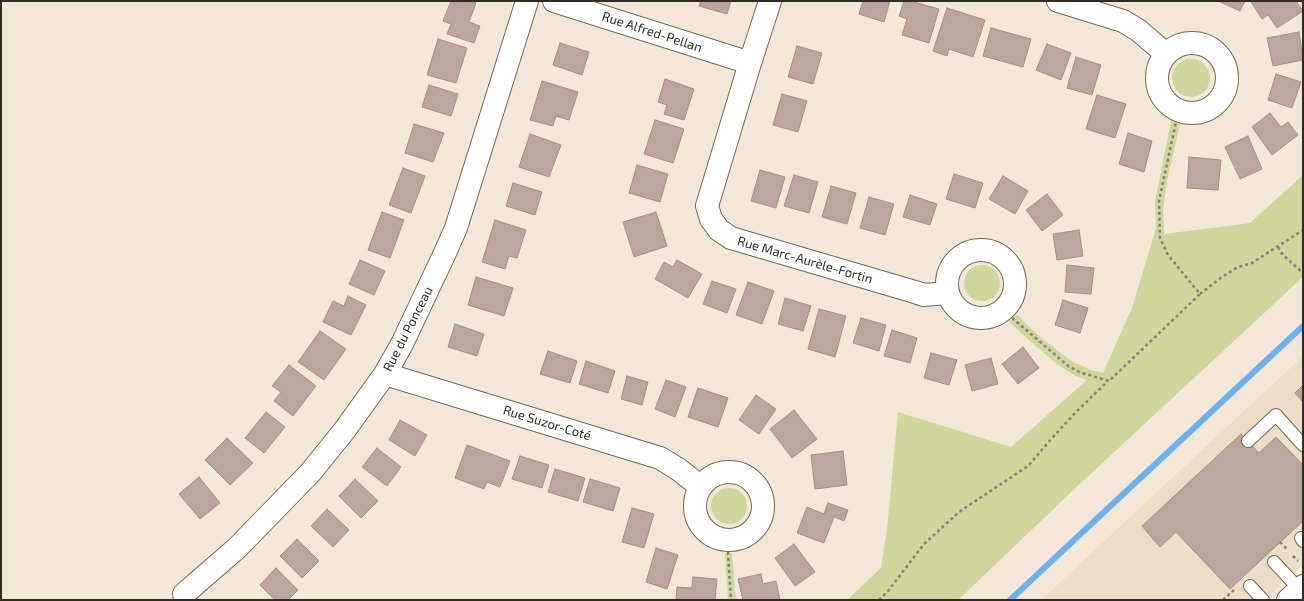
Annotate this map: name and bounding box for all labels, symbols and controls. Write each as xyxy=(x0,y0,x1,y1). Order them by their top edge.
street label: Rue Alfred-Pellan xyxy=(600,8,704,56)
street label: Rue Marc-Aurèle-Fortin xyxy=(735,233,875,287)
street label: Rue du Ponceau xyxy=(380,284,436,374)
street label: Rue Suzor-Coté xyxy=(501,402,593,444)

